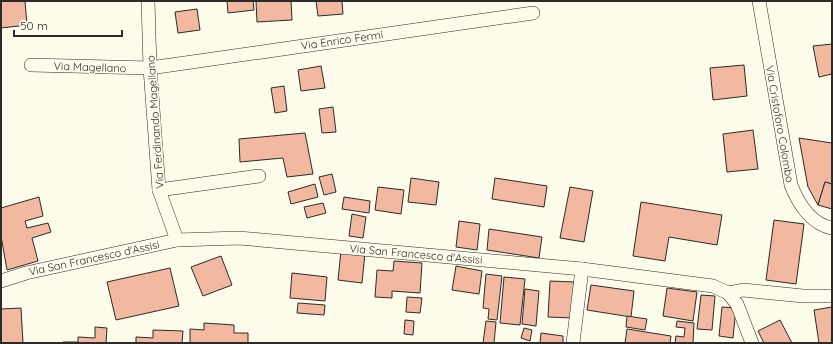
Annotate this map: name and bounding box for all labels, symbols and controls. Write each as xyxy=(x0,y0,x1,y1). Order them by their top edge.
scale bar xyxy=(14,12,122,38)
text: 50 m xyxy=(20,18,48,33)
street label: Via Enrico Fermi xyxy=(300,27,384,53)
street label: Via Ferdinando Magellano xyxy=(143,54,167,189)
street label: Via Magellano xyxy=(53,59,127,75)
street label: Via Cristoforo Colombo xyxy=(763,64,797,184)
street label: Via San Francesco d'Assisi xyxy=(27,237,161,279)
street label: Via San Francesco d'Assisi xyxy=(349,241,483,267)

